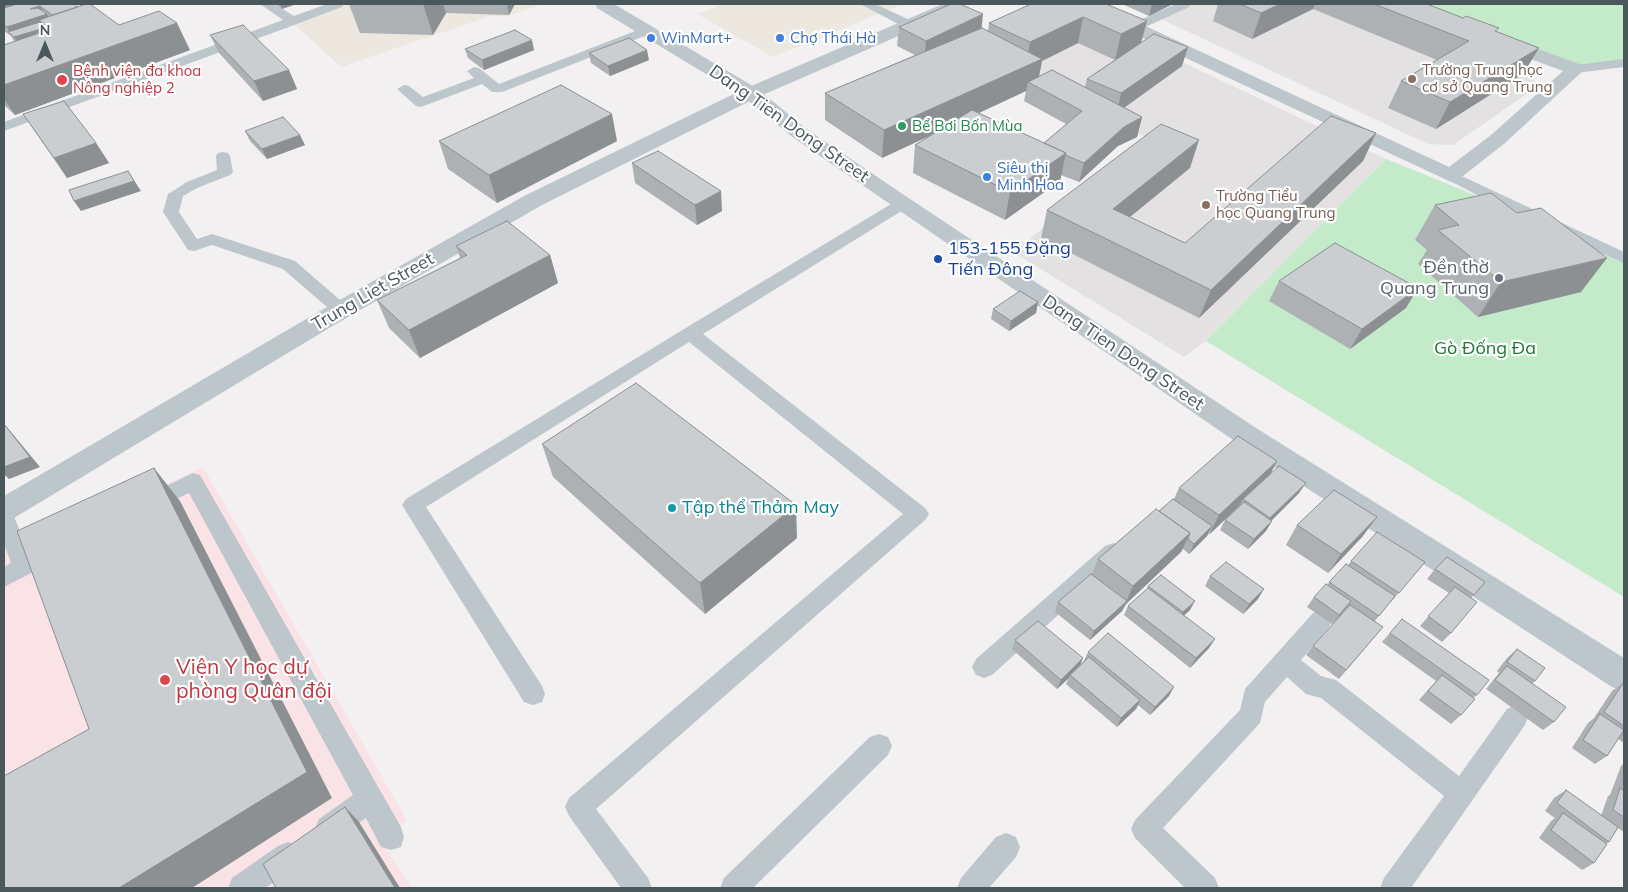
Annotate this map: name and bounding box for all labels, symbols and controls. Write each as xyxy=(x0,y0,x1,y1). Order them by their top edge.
north arrow xyxy=(20,20,70,70)
text: N xyxy=(40,21,50,39)
place label: WinMart+ xyxy=(661,29,732,47)
place label: Chợ Thái Hà xyxy=(790,29,876,47)
marker: WinMart+ xyxy=(645,32,657,44)
marker: Chợ Thái Hà xyxy=(774,32,786,44)
street label: Dang Tien Dong Street xyxy=(705,61,873,187)
place label: Trường Trung học cơ sở Quang Trung xyxy=(1422,61,1553,96)
place label: Bệnh viện đa khoa Nông nghiệp 2 xyxy=(73,62,201,97)
marker: Bệnh viện đa khoa Nông nghiệp 2 xyxy=(55,73,69,87)
marker: Trường Trung học cơ sở Quang Trung xyxy=(1406,73,1418,85)
place label: Bể Bơi Bốn Mùa xyxy=(912,117,1023,135)
marker: Bể Bơi Bốn Mùa xyxy=(896,120,908,132)
place label: Siêu thị Minh Hoa xyxy=(997,159,1064,194)
marker: Siêu thị Minh Hoa xyxy=(981,171,993,183)
place label: Trường Tiểu học Quang Trung xyxy=(1216,187,1336,222)
marker: Trường Tiểu học Quang Trung xyxy=(1200,199,1212,211)
place label: 153-155 Đặng Tiến Đông xyxy=(948,238,1071,280)
street label: Trung Liet Street xyxy=(308,248,438,336)
marker: 153-155 Đặng Tiến Đông xyxy=(932,253,944,265)
place label: Đền thờ Quang Trung xyxy=(1380,257,1489,300)
marker: Đền thờ Quang Trung xyxy=(1493,272,1505,284)
street label: Dang Tien Dong Street xyxy=(1038,291,1208,415)
park label: Gò Đống Đa xyxy=(1434,338,1536,360)
place label: Tập thể Thảm May xyxy=(682,497,839,519)
marker: Tập thể Thảm May xyxy=(666,502,678,514)
place label: Viện Y học dự phòng Quân đội xyxy=(176,655,332,705)
marker: Viện Y học dự phòng Quân đội xyxy=(158,673,172,687)

